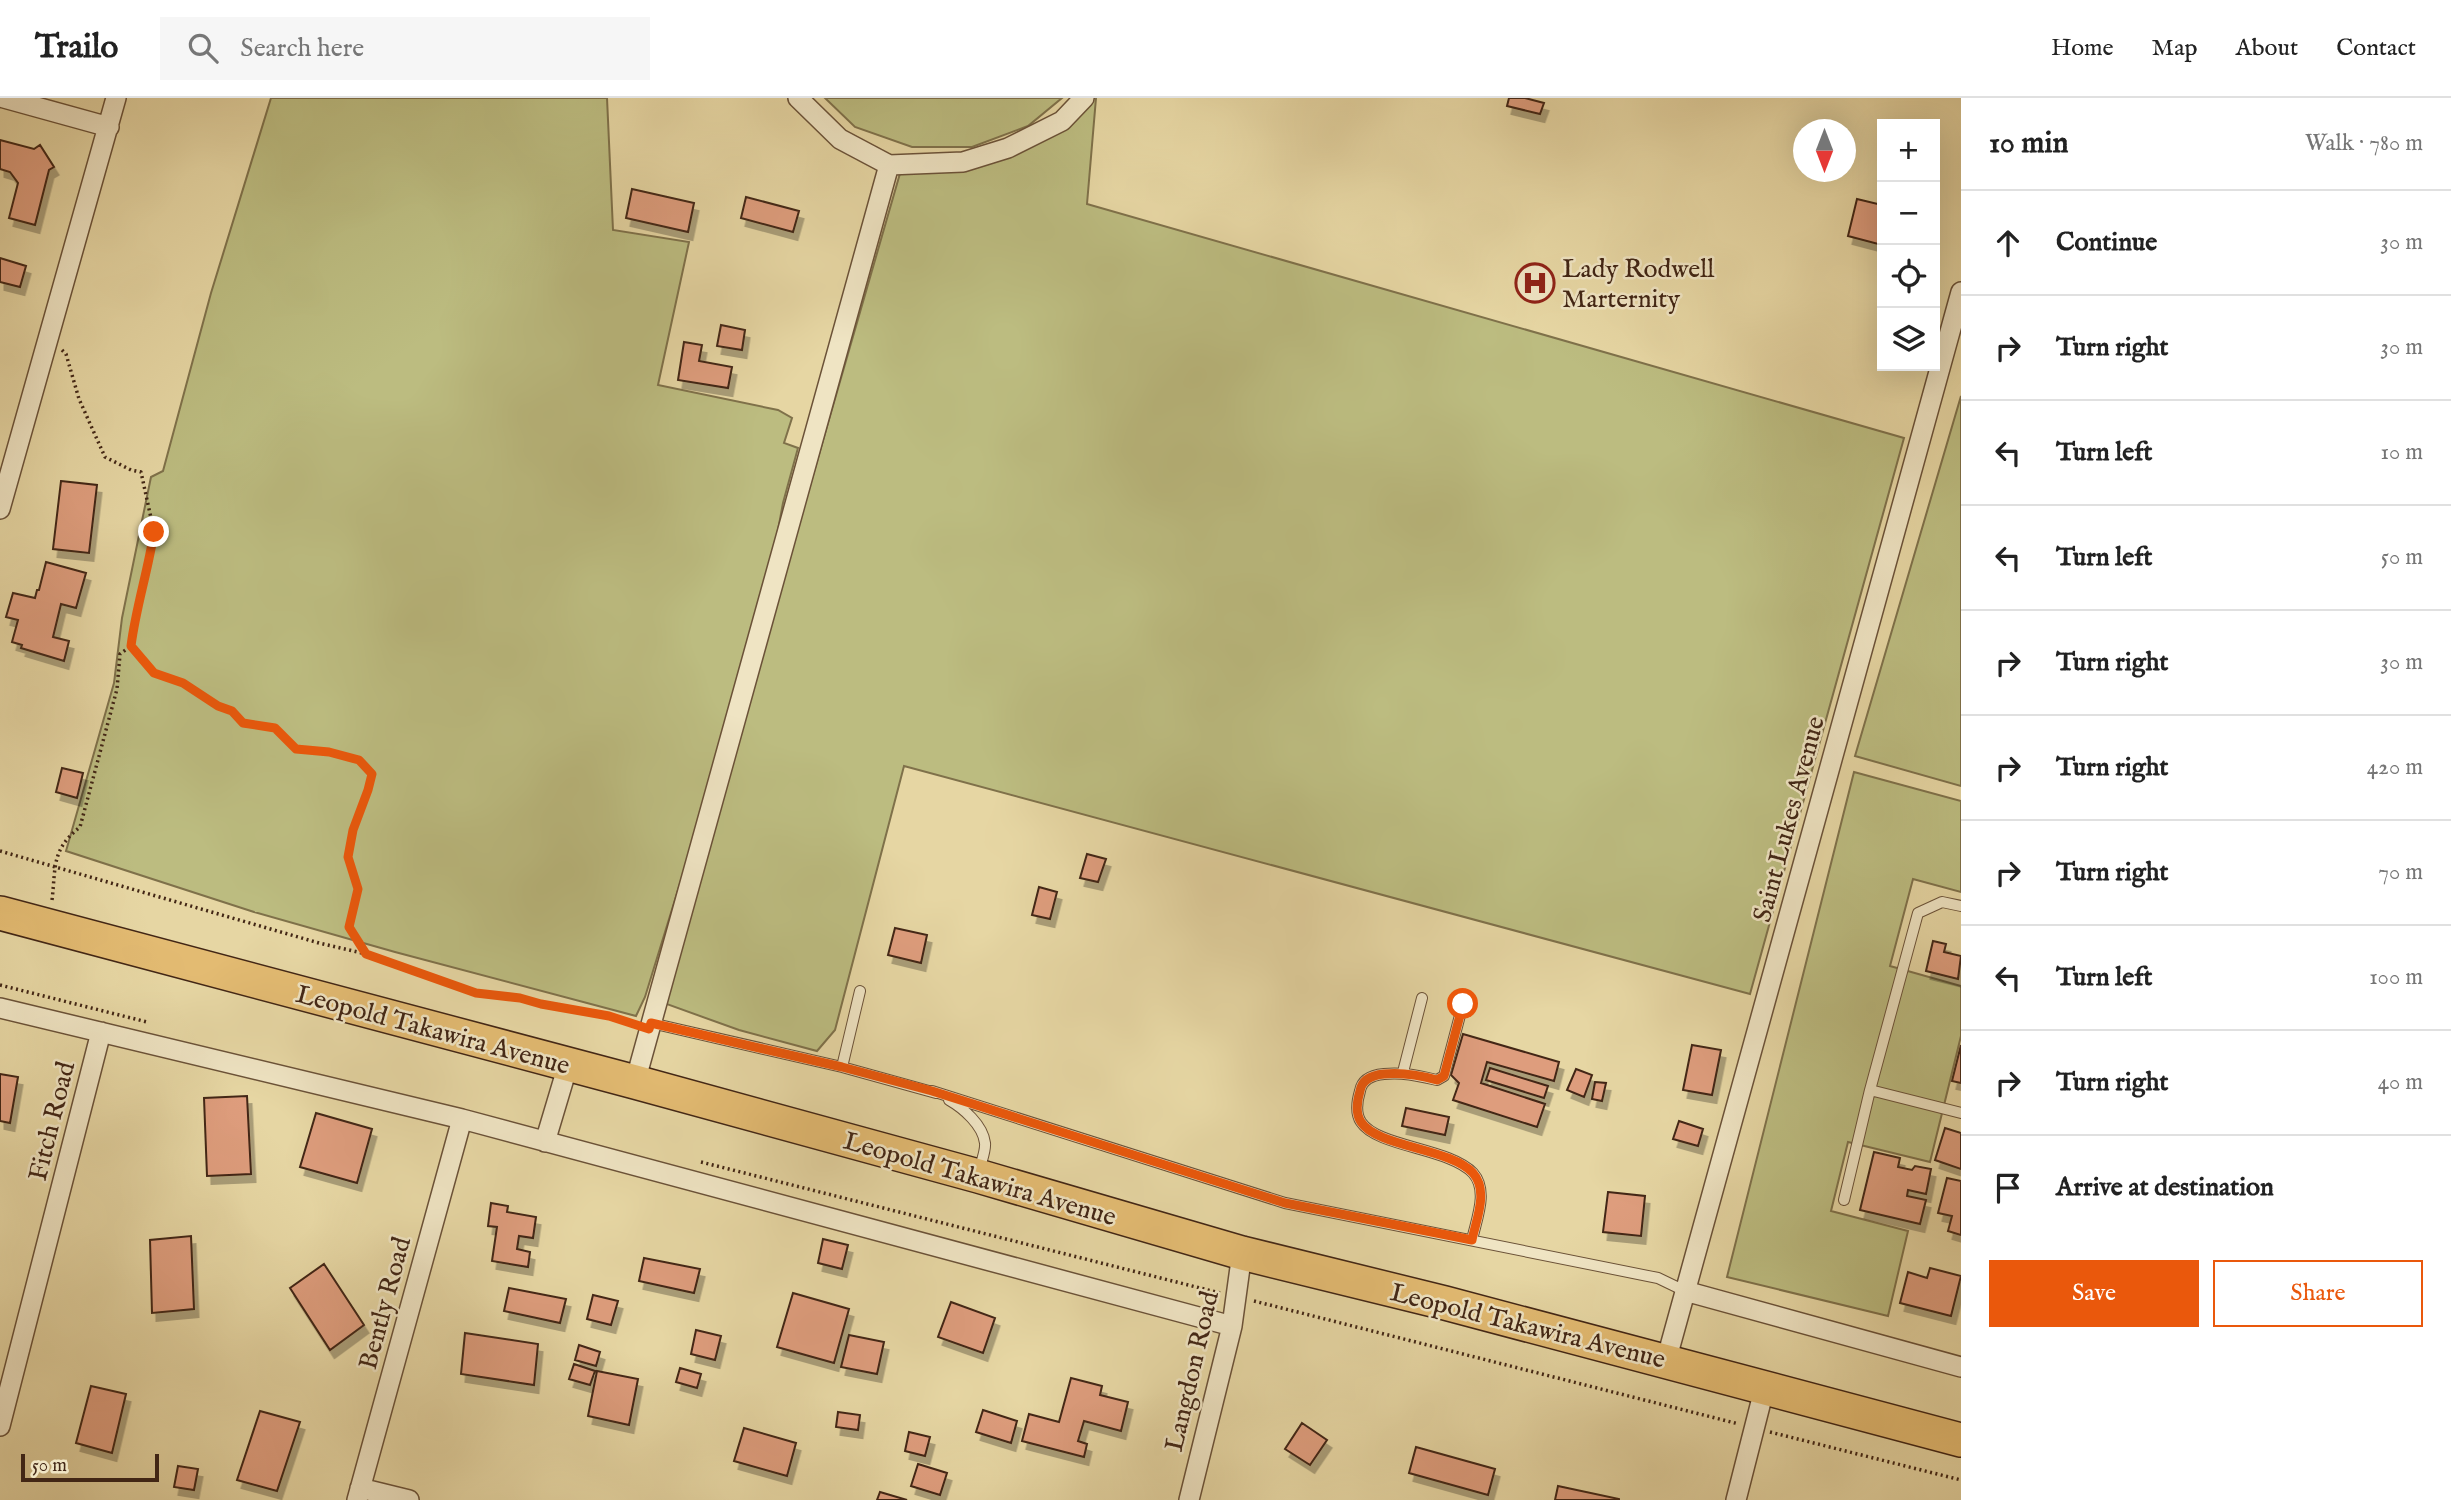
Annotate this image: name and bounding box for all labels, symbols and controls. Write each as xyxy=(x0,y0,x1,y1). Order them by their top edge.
search box xyxy=(160,17,650,80)
text: Trailo xyxy=(35,27,118,69)
icon: search xyxy=(184,29,222,67)
text: Search here xyxy=(240,32,364,65)
text: Home xyxy=(2051,33,2114,64)
text: Map xyxy=(2152,33,2198,64)
text: About xyxy=(2236,33,2298,64)
text: Contact xyxy=(2336,33,2416,64)
north arrow xyxy=(1793,119,1856,182)
map controls xyxy=(1877,119,1940,371)
button: + xyxy=(1877,119,1940,182)
text: 10 min xyxy=(1989,125,2069,163)
text: Walk · 780 m xyxy=(2305,129,2423,158)
button: − xyxy=(1877,182,1940,245)
icon: ahead xyxy=(1989,224,2027,262)
text: Continue xyxy=(2056,226,2157,259)
text: 30 m xyxy=(2380,228,2423,257)
button: locate xyxy=(1877,245,1940,308)
place label: Lady Rodwell Marternity xyxy=(1562,253,1715,316)
hospital icon: Lady Rodwell Marternity xyxy=(1514,262,1556,304)
button: layers xyxy=(1877,308,1940,371)
icon: right xyxy=(1989,329,2027,367)
text: Turn right xyxy=(2056,331,2169,364)
text: 30 m xyxy=(2380,333,2423,362)
icon: left xyxy=(1989,434,2027,472)
text: Turn left xyxy=(2056,436,2153,469)
text: 10 m xyxy=(2380,438,2423,467)
route end xyxy=(138,516,169,547)
icon: left xyxy=(1989,539,2027,577)
text: Turn left xyxy=(2056,541,2153,574)
text: 50 m xyxy=(2381,543,2423,572)
icon: right xyxy=(1989,644,2027,682)
text: Turn right xyxy=(2056,646,2169,679)
text: 30 m xyxy=(2380,648,2423,677)
street label: Saint Lukes Avenue xyxy=(1746,713,1833,926)
icon: right xyxy=(1989,749,2027,787)
text: Turn right xyxy=(2056,751,2169,784)
text: 420 m xyxy=(2367,753,2423,782)
icon: right xyxy=(1989,854,2027,892)
text: Turn right xyxy=(2056,856,2169,889)
text: 70 m xyxy=(2378,858,2423,887)
icon: left xyxy=(1989,959,2027,997)
text: Turn left xyxy=(2056,961,2153,994)
text: 100 m xyxy=(2369,963,2423,992)
street label: Leopold Takawira Avenue xyxy=(292,978,573,1083)
route start xyxy=(1447,988,1478,1019)
street label: Fitch Road xyxy=(22,1058,83,1184)
icon: right xyxy=(1989,1064,2027,1102)
text: Turn right xyxy=(2056,1066,2169,1099)
text: 40 m xyxy=(2378,1068,2423,1097)
street label: Leopold Takawira Avenue xyxy=(839,1125,1120,1234)
icon: arrive xyxy=(1989,1169,2027,1207)
text: Arrive at destination xyxy=(2056,1171,2274,1204)
street label: Bently Road xyxy=(352,1233,419,1373)
button: Save xyxy=(1989,1260,2199,1327)
button: Share xyxy=(2213,1260,2423,1327)
street label: Leopold Takawira Avenue xyxy=(1387,1276,1669,1377)
street label: Langdon Road xyxy=(1158,1288,1227,1455)
scale bar xyxy=(21,1451,159,1483)
text: 50 m xyxy=(32,1454,67,1478)

